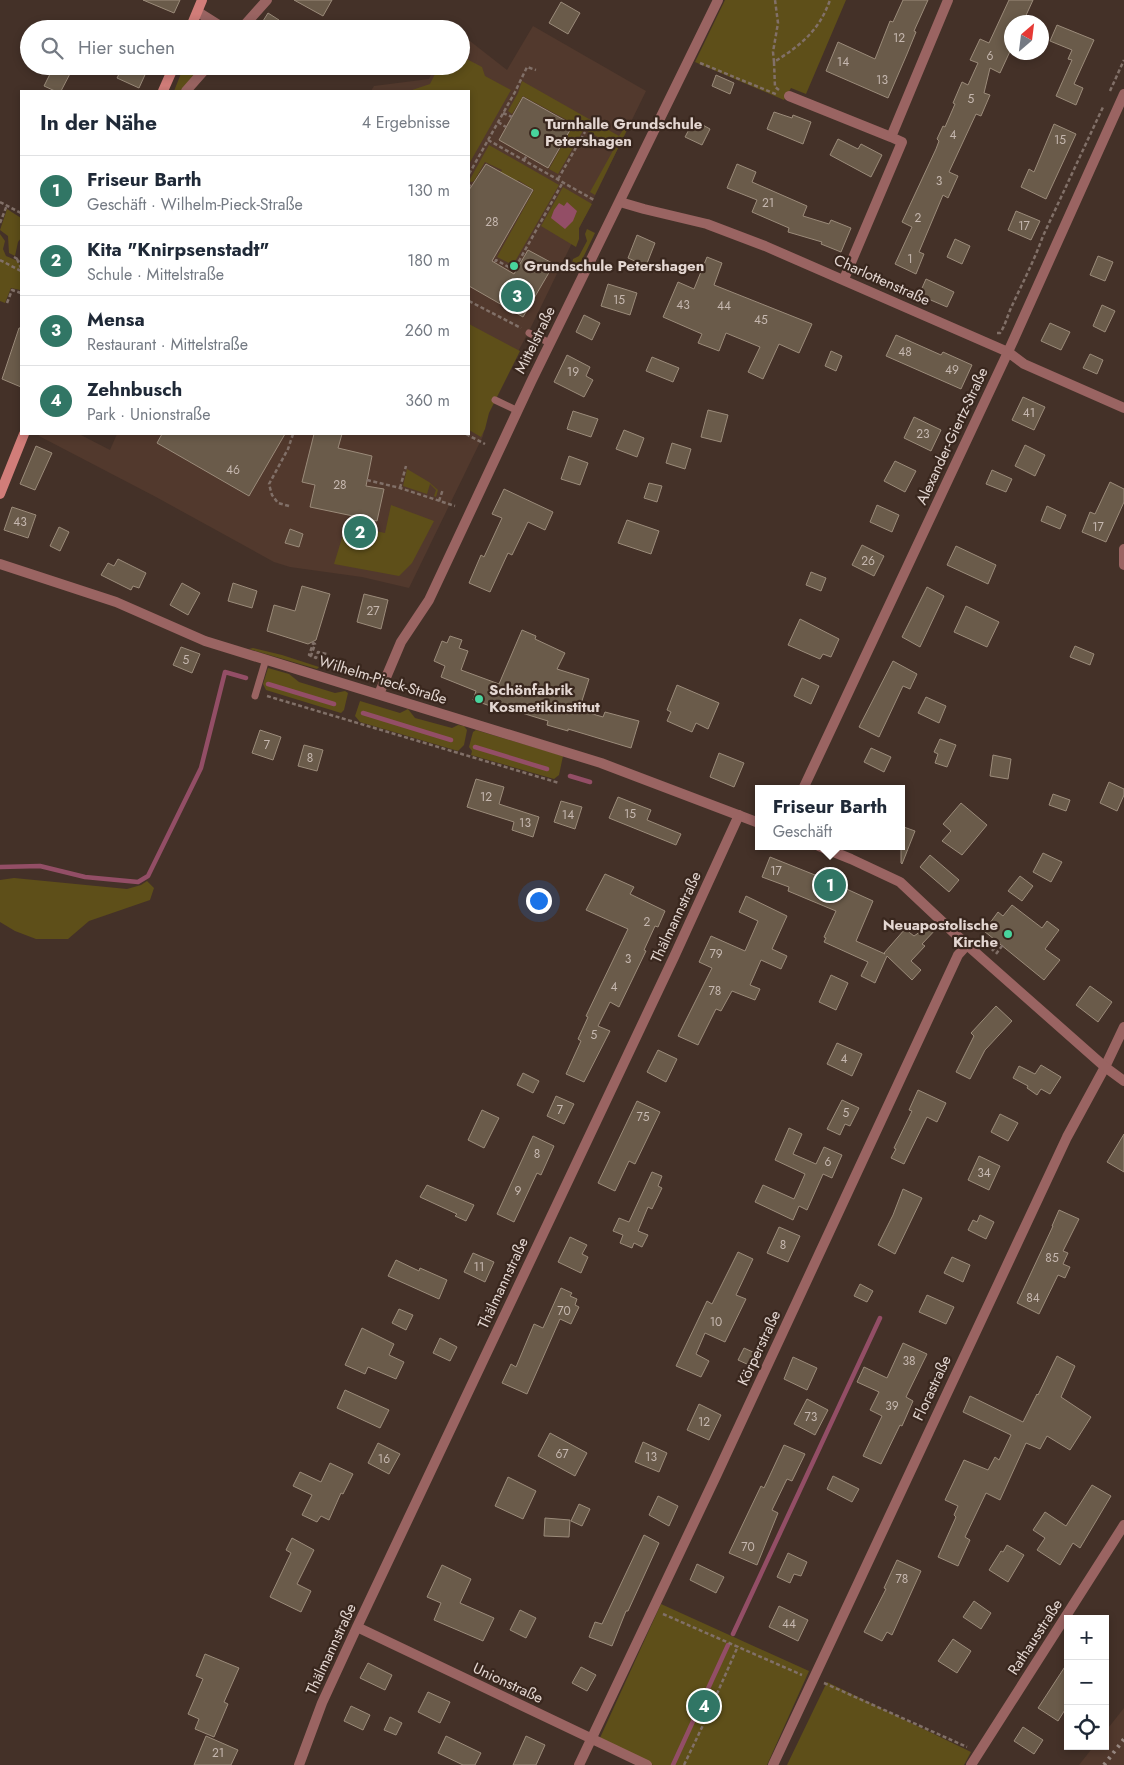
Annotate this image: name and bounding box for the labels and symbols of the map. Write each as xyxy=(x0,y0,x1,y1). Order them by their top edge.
north arrow xyxy=(1004,15,1049,60)
house number: 12 xyxy=(893,29,905,47)
house number: 6 xyxy=(987,47,994,65)
house number: 14 xyxy=(837,53,849,71)
house number: 13 xyxy=(876,71,888,89)
house number: 5 xyxy=(968,90,975,108)
place label: Turnhalle Grundschule Petershagen xyxy=(545,113,703,152)
house number: 4 xyxy=(950,126,957,144)
marker: Turnhalle Grundschule Petershagen xyxy=(529,127,541,139)
house number: 15 xyxy=(1054,131,1066,149)
house number: 3 xyxy=(936,172,943,190)
house number: 21 xyxy=(762,194,774,212)
house number: 2 xyxy=(915,209,922,227)
house number: 28 xyxy=(485,213,499,231)
house number: 17 xyxy=(1018,217,1031,235)
street label: Charlottenstraße xyxy=(830,249,934,311)
house number: 1 xyxy=(907,250,913,268)
place label: Grundschule Petershagen xyxy=(524,255,704,277)
marker: Grundschule Petershagen xyxy=(508,260,520,272)
pin: 3 xyxy=(501,277,533,315)
house number: 15 xyxy=(613,291,625,309)
house number: 43 xyxy=(676,296,690,314)
house number: 44 xyxy=(717,297,731,315)
street label: Mittelstraße xyxy=(509,302,561,377)
house number: 45 xyxy=(754,311,768,329)
house number: 48 xyxy=(898,343,912,361)
house number: 49 xyxy=(945,361,959,379)
house number: 19 xyxy=(567,363,579,381)
street label: Alexander-Giertz-Straße xyxy=(910,363,994,508)
house number: 41 xyxy=(1023,404,1035,422)
house number: 23 xyxy=(916,425,930,443)
house number: 46 xyxy=(226,461,240,479)
house number: 28 xyxy=(333,476,347,494)
house number: 43 xyxy=(13,513,27,531)
pin: 2 xyxy=(344,513,376,551)
house number: 17 xyxy=(1092,518,1105,536)
house number: 26 xyxy=(861,552,875,570)
house number: 27 xyxy=(366,602,380,620)
street label: Wilhelm-Pieck-Straße xyxy=(316,650,450,710)
house number: 5 xyxy=(183,651,190,669)
place label: Schönfabrik Kosmetikinstitut xyxy=(489,679,600,718)
marker: Schönfabrik Kosmetikinstitut xyxy=(473,693,485,705)
house number: 7 xyxy=(264,736,271,754)
house number: 8 xyxy=(307,749,313,767)
house number: 12 xyxy=(480,788,492,806)
house number: 15 xyxy=(624,805,636,823)
house number: 14 xyxy=(562,806,574,824)
house number: 13 xyxy=(519,814,531,832)
house number: 17 xyxy=(770,862,783,880)
pin: 1 xyxy=(814,866,846,904)
street label: Thälmannstraße xyxy=(645,867,707,966)
your location xyxy=(526,888,552,914)
house number: 2 xyxy=(644,913,651,931)
place label: Neuapostolische Kirche xyxy=(883,914,998,953)
marker: Neuapostolische Kirche xyxy=(1002,928,1014,940)
house number: 79 xyxy=(709,945,723,963)
house number: 3 xyxy=(625,950,632,968)
house number: 4 xyxy=(611,978,618,996)
house number: 78 xyxy=(709,982,721,1000)
house number: 5 xyxy=(591,1026,598,1044)
house number: 4 xyxy=(841,1050,848,1068)
house number: 7 xyxy=(557,1101,564,1119)
house number: 5 xyxy=(843,1104,850,1122)
house number: 75 xyxy=(636,1108,650,1126)
house number: 8 xyxy=(534,1145,540,1163)
house number: 6 xyxy=(825,1153,832,1171)
house number: 34 xyxy=(977,1164,991,1182)
house number: 9 xyxy=(515,1182,522,1200)
street label: Thälmannstraße xyxy=(472,1233,534,1332)
house number: 8 xyxy=(780,1236,786,1254)
house number: 85 xyxy=(1045,1249,1059,1267)
house number: 11 xyxy=(474,1258,484,1276)
house number: 84 xyxy=(1026,1289,1040,1307)
house number: 70 xyxy=(557,1302,571,1320)
street label: Körperstraße xyxy=(732,1306,786,1389)
house number: 10 xyxy=(710,1313,722,1331)
house number: 38 xyxy=(902,1352,916,1370)
street label: Florastraße xyxy=(907,1352,957,1424)
house number: 39 xyxy=(885,1397,899,1415)
house number: 73 xyxy=(805,1408,818,1426)
house number: 12 xyxy=(698,1413,710,1431)
house number: 67 xyxy=(555,1445,569,1463)
house number: 13 xyxy=(645,1448,657,1466)
house number: 16 xyxy=(378,1450,390,1468)
house number: 70 xyxy=(741,1538,755,1556)
house number: 78 xyxy=(896,1570,908,1588)
street label: Rathausstraße xyxy=(1002,1595,1068,1679)
street label: Thälmannstraße xyxy=(300,1599,362,1698)
house number: 44 xyxy=(782,1615,796,1633)
street label: Unionstraße xyxy=(469,1657,547,1709)
pin: 4 xyxy=(688,1687,720,1725)
house number: 21 xyxy=(212,1744,224,1762)

